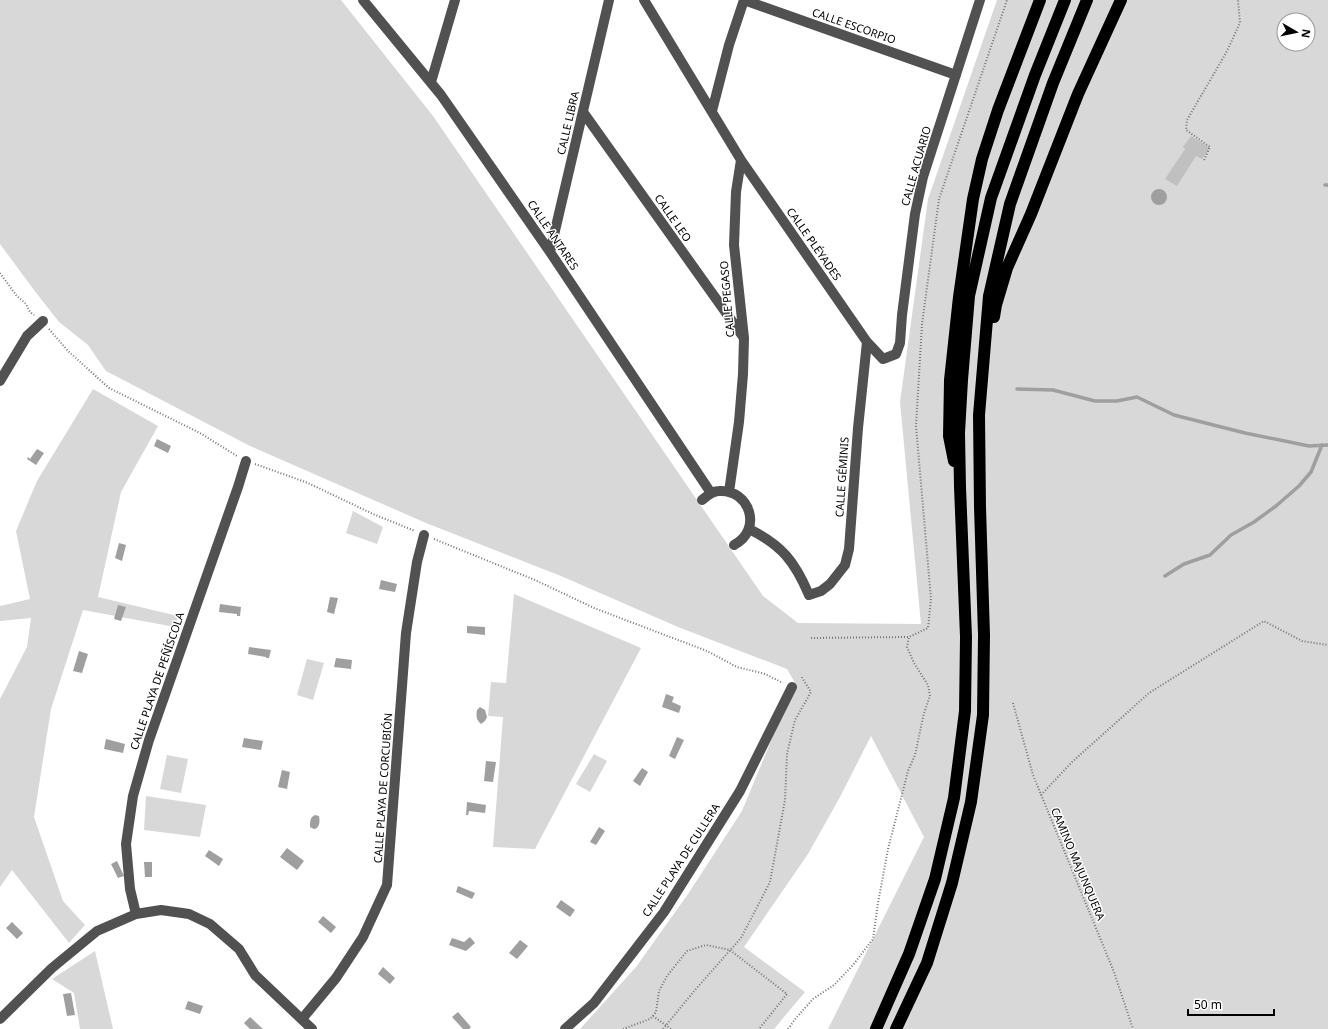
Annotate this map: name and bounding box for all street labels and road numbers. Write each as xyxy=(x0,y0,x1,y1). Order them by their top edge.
street label: CALLE ESCORPIO xyxy=(810,4,898,47)
street label: CALLE LIBRA xyxy=(553,89,582,156)
street label: CALLE ACUARIO xyxy=(897,124,934,208)
street label: CALLE LEO xyxy=(652,191,695,245)
street label: CALLE ANTARES xyxy=(524,197,582,273)
street label: CALLE PLÉYADES xyxy=(784,204,845,283)
street label: CALLE PEGASO xyxy=(716,260,737,338)
street label: CALLE GÉMINIS xyxy=(831,436,852,518)
street label: CALLE PLAYA DE PEÑÍSCOLA xyxy=(126,609,187,752)
street label: CALLE PLAYA DE CORCUBIÓN xyxy=(370,712,395,864)
street label: CALLE PLAYA DE CULLERA xyxy=(638,799,723,919)
street label: CAMINO MAJUNQUERA xyxy=(1048,805,1109,923)

